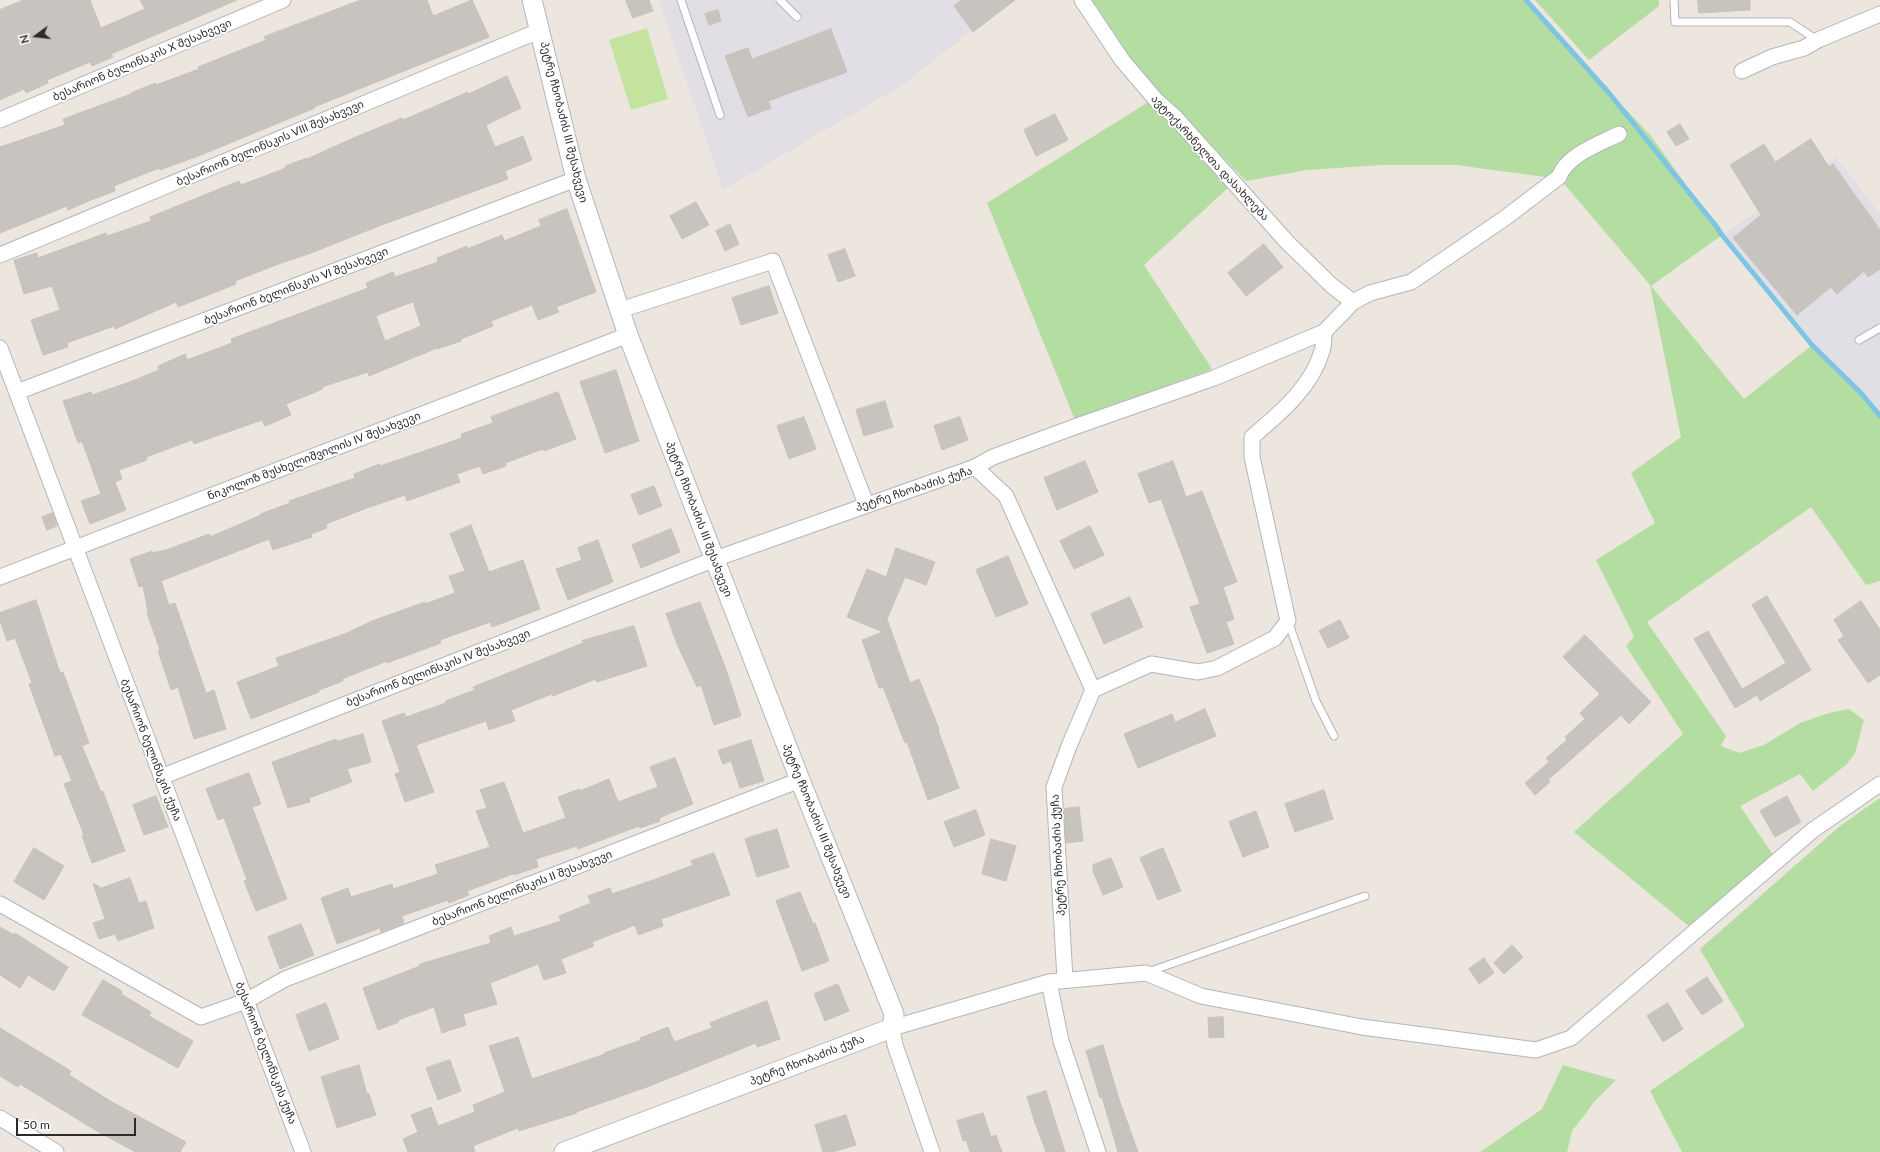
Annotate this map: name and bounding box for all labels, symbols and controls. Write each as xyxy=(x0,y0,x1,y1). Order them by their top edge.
north arrow xyxy=(16,16,56,56)
street label: ბესარიონ ბელინსკის X შესახვევი xyxy=(51,16,233,104)
text: N xyxy=(17,33,31,45)
street label: პეტრე ჩხობაძის III შესახვევი xyxy=(538,40,590,204)
street label: ავტოქარხნელთა დასახლება xyxy=(1148,92,1272,224)
street label: ბესარიონ ბელინსკის VIII შესახვევი xyxy=(174,97,366,189)
street label: ბესარიონ ბელინსკის VI შესახვევი xyxy=(202,245,390,327)
street label: ნიკოლოზ მუსხელიშვილის IV შესახვევი xyxy=(206,409,422,503)
street label: პეტრე ჩხობაძის III შესახვევი xyxy=(663,439,735,599)
street label: პეტრე ჩხობაძის ქუჩა xyxy=(854,464,974,514)
street label: ბესარიონ ბელინსკის IV შესახვევი xyxy=(344,627,532,709)
street label: ბესარიონ ბელინსკის ქუჩა xyxy=(118,677,184,823)
street label: პეტრე ჩხობაძის III შესახვევი xyxy=(780,742,854,900)
street label: პეტრე ჩხობაძის ქუჩა xyxy=(1048,794,1068,916)
street label: ბესარიონ ბელინსკის II შესახვევი xyxy=(430,847,614,929)
street label: ბესარიონ ბელინსკის ქუჩა xyxy=(233,980,299,1126)
street label: პეტრე ჩხობაძის ქუჩა xyxy=(748,1032,866,1088)
scale bar xyxy=(18,1110,138,1136)
text: 50 m xyxy=(23,1117,50,1132)

